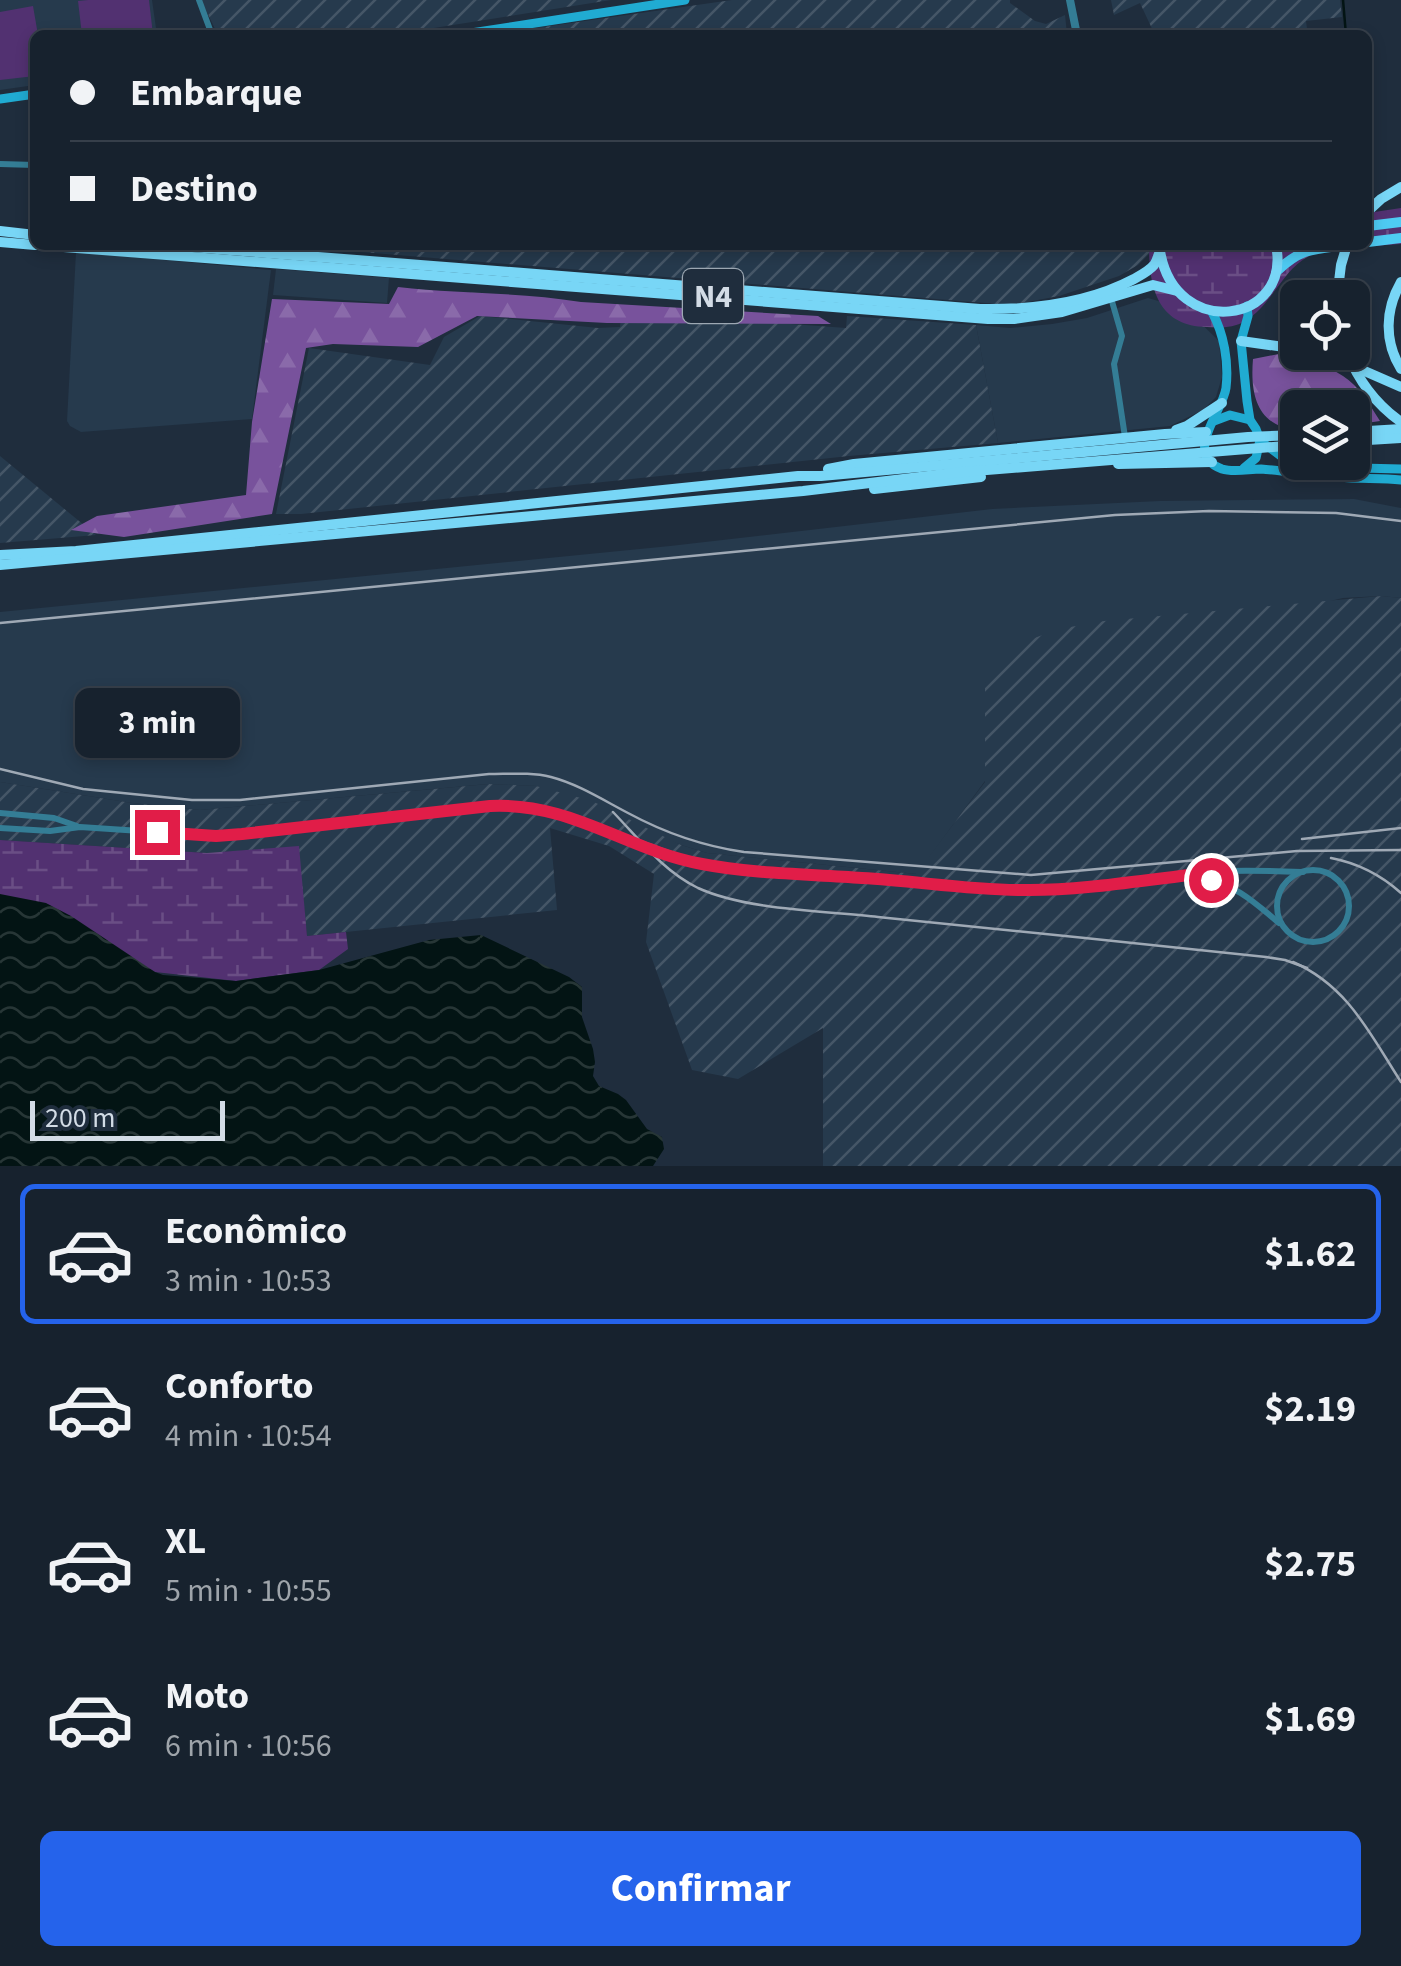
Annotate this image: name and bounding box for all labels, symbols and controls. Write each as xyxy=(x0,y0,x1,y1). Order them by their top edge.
text: Embarque xyxy=(130,66,303,120)
text: Destino xyxy=(130,162,258,216)
road number: N4 xyxy=(683,269,743,323)
map controls xyxy=(1280,280,1370,480)
button: locate xyxy=(1280,280,1370,370)
button: layers xyxy=(1280,390,1370,480)
callout: 3 min xyxy=(74,687,240,757)
text: 3 min xyxy=(119,700,196,746)
route end xyxy=(135,810,180,855)
route start xyxy=(1189,858,1234,903)
scale bar xyxy=(30,1096,225,1140)
text: 200 m xyxy=(45,1098,116,1138)
text: Econômico xyxy=(165,1204,347,1258)
icon: car xyxy=(45,1209,135,1299)
text: $1.62 xyxy=(1264,1227,1356,1281)
text: 3 min · 10:53 xyxy=(165,1258,332,1304)
text: Conforto xyxy=(165,1359,314,1413)
icon: car xyxy=(45,1364,135,1454)
text: $2.19 xyxy=(1264,1382,1356,1436)
text: 4 min · 10:54 xyxy=(165,1413,332,1459)
text: XL xyxy=(165,1514,206,1568)
icon: car xyxy=(45,1519,135,1609)
text: $2.75 xyxy=(1264,1537,1356,1591)
text: 5 min · 10:55 xyxy=(165,1568,332,1614)
text: Moto xyxy=(165,1669,249,1723)
icon: car xyxy=(45,1674,135,1764)
text: $1.69 xyxy=(1264,1692,1356,1746)
text: 6 min · 10:56 xyxy=(165,1723,332,1769)
button: Confirmar xyxy=(40,1831,1361,1946)

